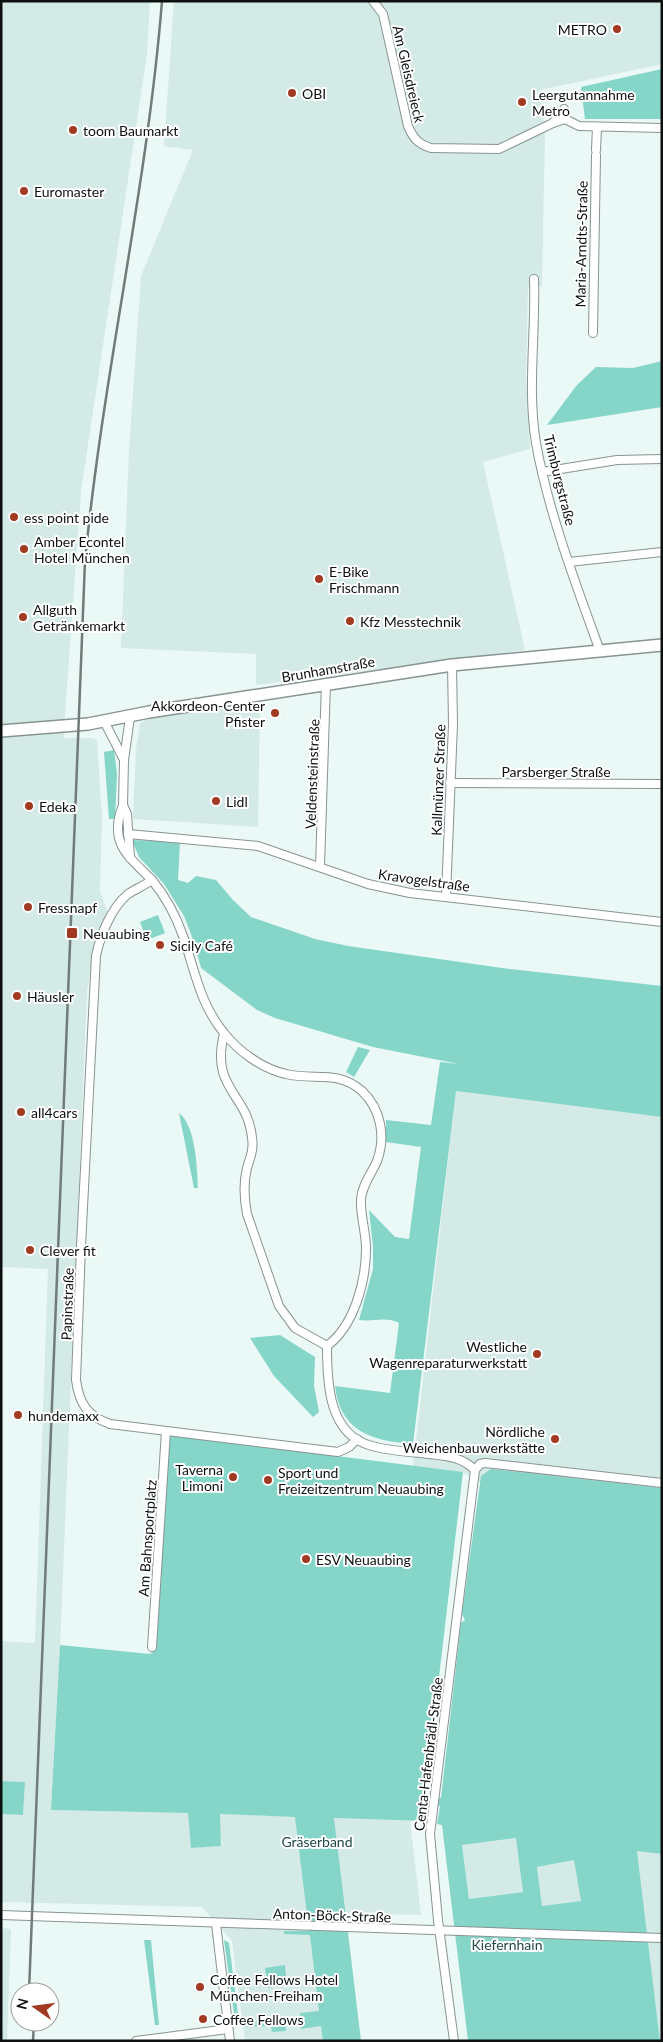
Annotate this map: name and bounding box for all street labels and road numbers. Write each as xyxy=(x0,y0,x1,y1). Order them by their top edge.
street label: Am Gleisdreieck xyxy=(390,24,429,125)
street label: Maria-Arndts-Straße xyxy=(571,181,591,307)
street label: Trimburgstraße xyxy=(540,433,580,527)
street label: Brunhamstraße xyxy=(280,652,376,686)
street label: Veldensteinstraße xyxy=(302,719,322,829)
street label: Kallmünzer Straße xyxy=(428,724,448,836)
street label: Parsberger Straße xyxy=(501,763,611,780)
street label: Kravogelstraße xyxy=(377,865,471,895)
street label: Papinstraße xyxy=(57,1267,77,1341)
street label: Am Bahnsportplatz xyxy=(134,1479,160,1597)
street label: Centa-Hafenbrädl-Straße xyxy=(410,1676,446,1832)
street label: Anton-Böck-Straße xyxy=(273,1904,391,1926)

